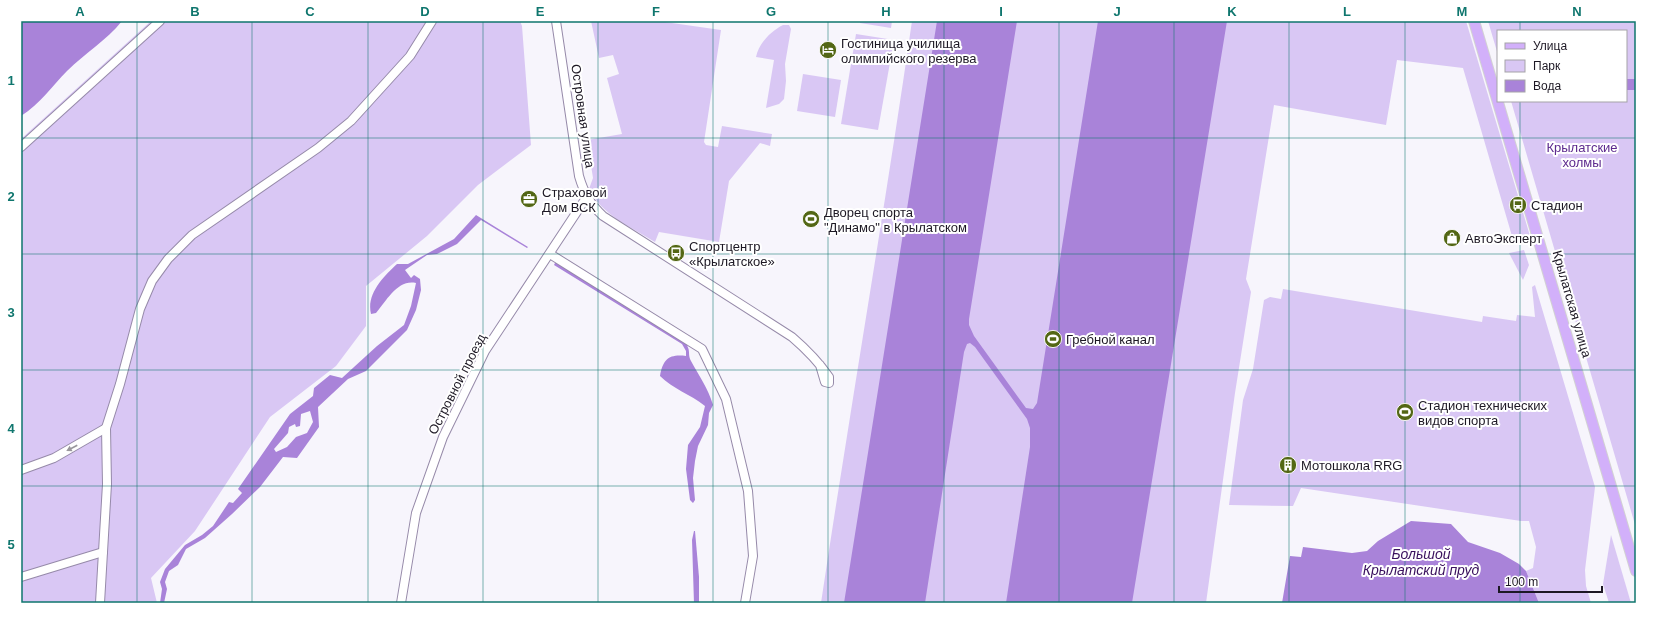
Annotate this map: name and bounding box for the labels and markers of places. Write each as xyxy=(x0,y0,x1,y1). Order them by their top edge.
place label: Гостиница училища олимпийского резерва xyxy=(841,36,977,66)
hotel icon: Гостиница училища олимпийского резерва xyxy=(818,40,838,60)
place label: Страховой Дом ВСК xyxy=(542,185,607,215)
office icon: Страховой Дом ВСК xyxy=(519,189,539,209)
bus stop icon: Стадион xyxy=(1508,195,1528,215)
place label: Стадион xyxy=(1531,198,1583,213)
place label: Дворец спорта "Динамо" в Крылатском xyxy=(824,205,967,235)
sports icon: Дворец спорта "Динамо" в Крылатском xyxy=(801,209,821,229)
shop icon: АвтоЭксперт xyxy=(1442,228,1462,248)
place label: АвтоЭксперт xyxy=(1465,231,1542,246)
place label: Спортцентр «Крылатское» xyxy=(689,239,775,269)
bus stop icon: Спортцентр «Крылатское» xyxy=(666,243,686,263)
sports icon: Гребной канал xyxy=(1043,329,1063,349)
place label: Гребной канал xyxy=(1066,332,1155,347)
place label: Стадион технических видов спорта xyxy=(1418,398,1547,428)
sports icon: Стадион технических видов спорта xyxy=(1395,402,1415,422)
building icon: Мотошкола RRG xyxy=(1278,455,1298,475)
place label: Мотошкола RRG xyxy=(1301,458,1402,473)

